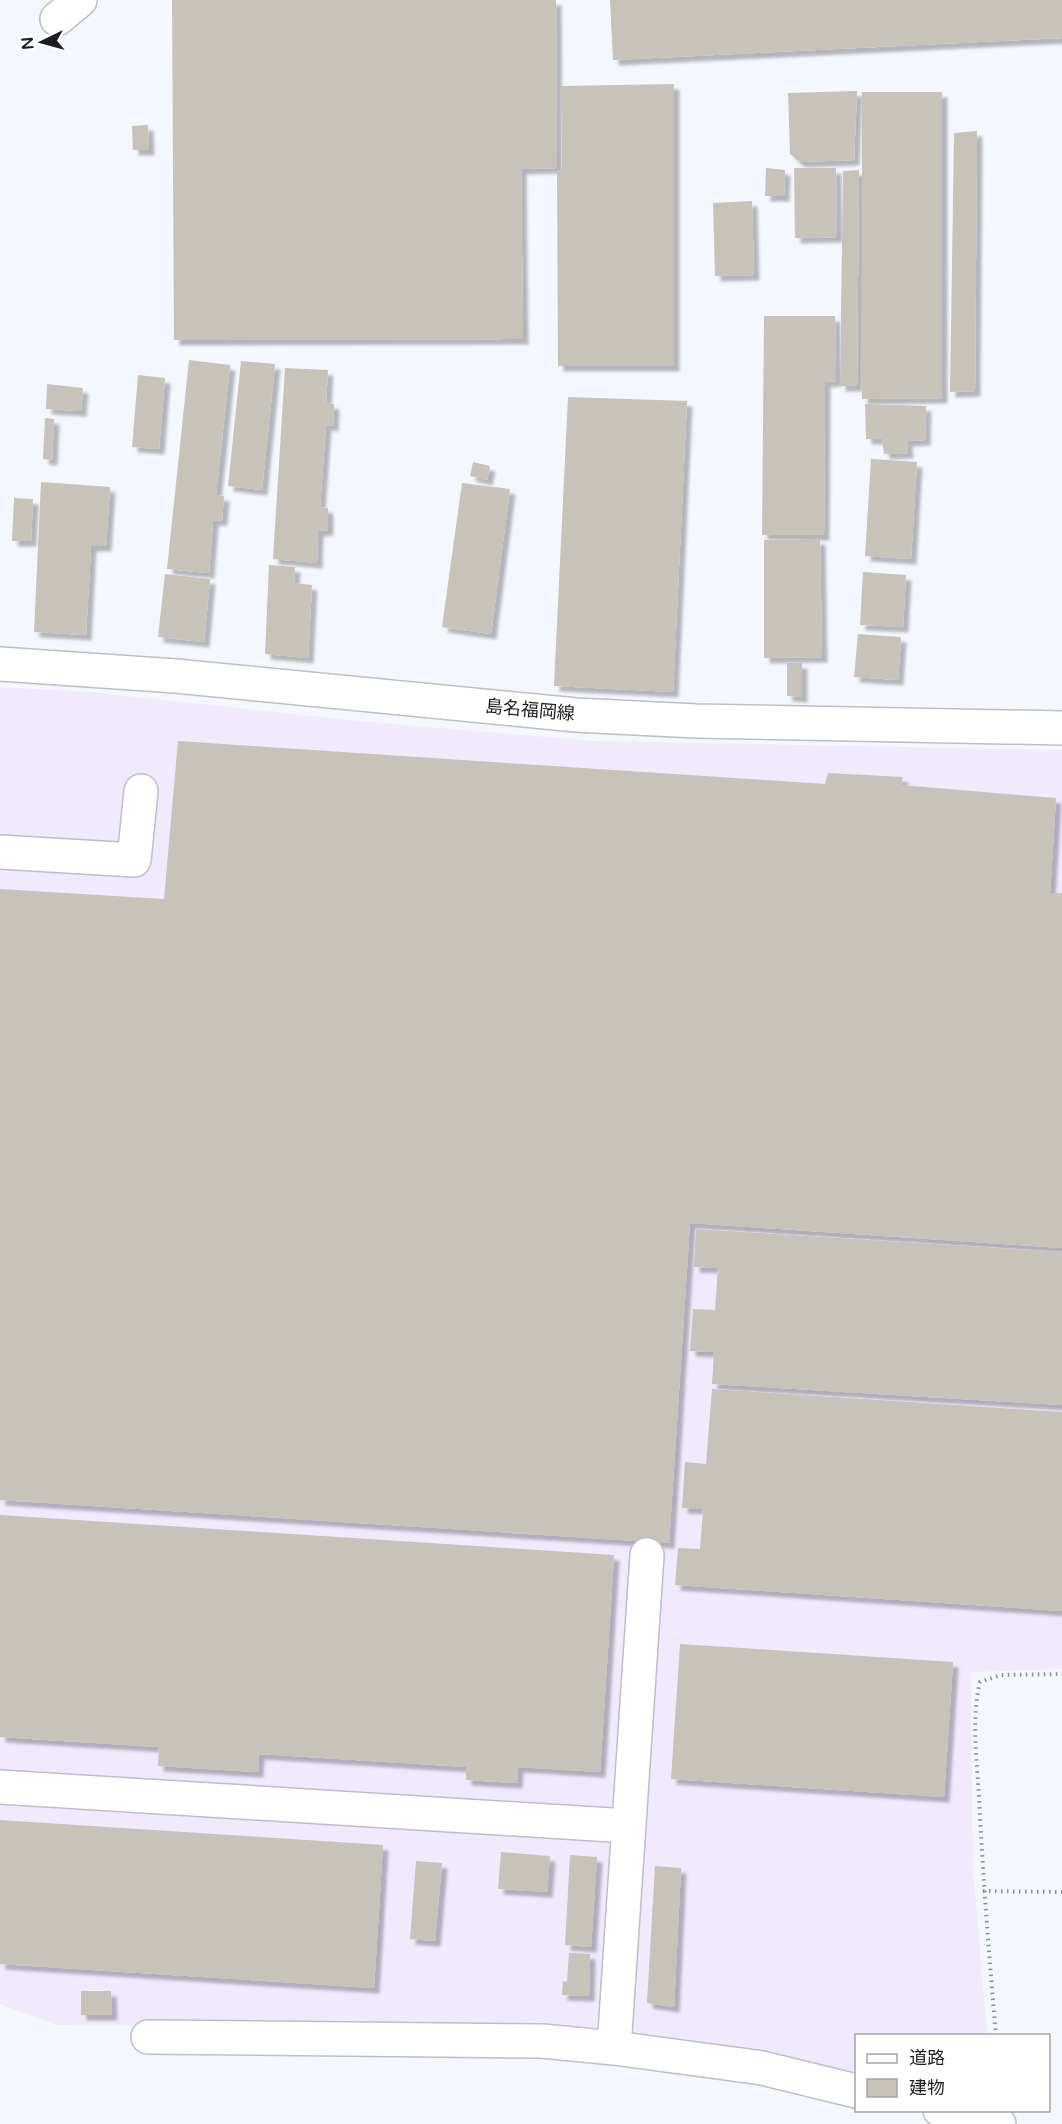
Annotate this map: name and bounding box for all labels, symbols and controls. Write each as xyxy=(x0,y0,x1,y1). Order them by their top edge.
north arrow xyxy=(12,12,72,72)
text: N xyxy=(18,36,39,50)
street label: 島名福岡線 xyxy=(484,695,576,725)
legend xyxy=(855,2034,1050,2112)
text: 道路 xyxy=(909,2047,945,2069)
text: 建物 xyxy=(909,2077,945,2099)

